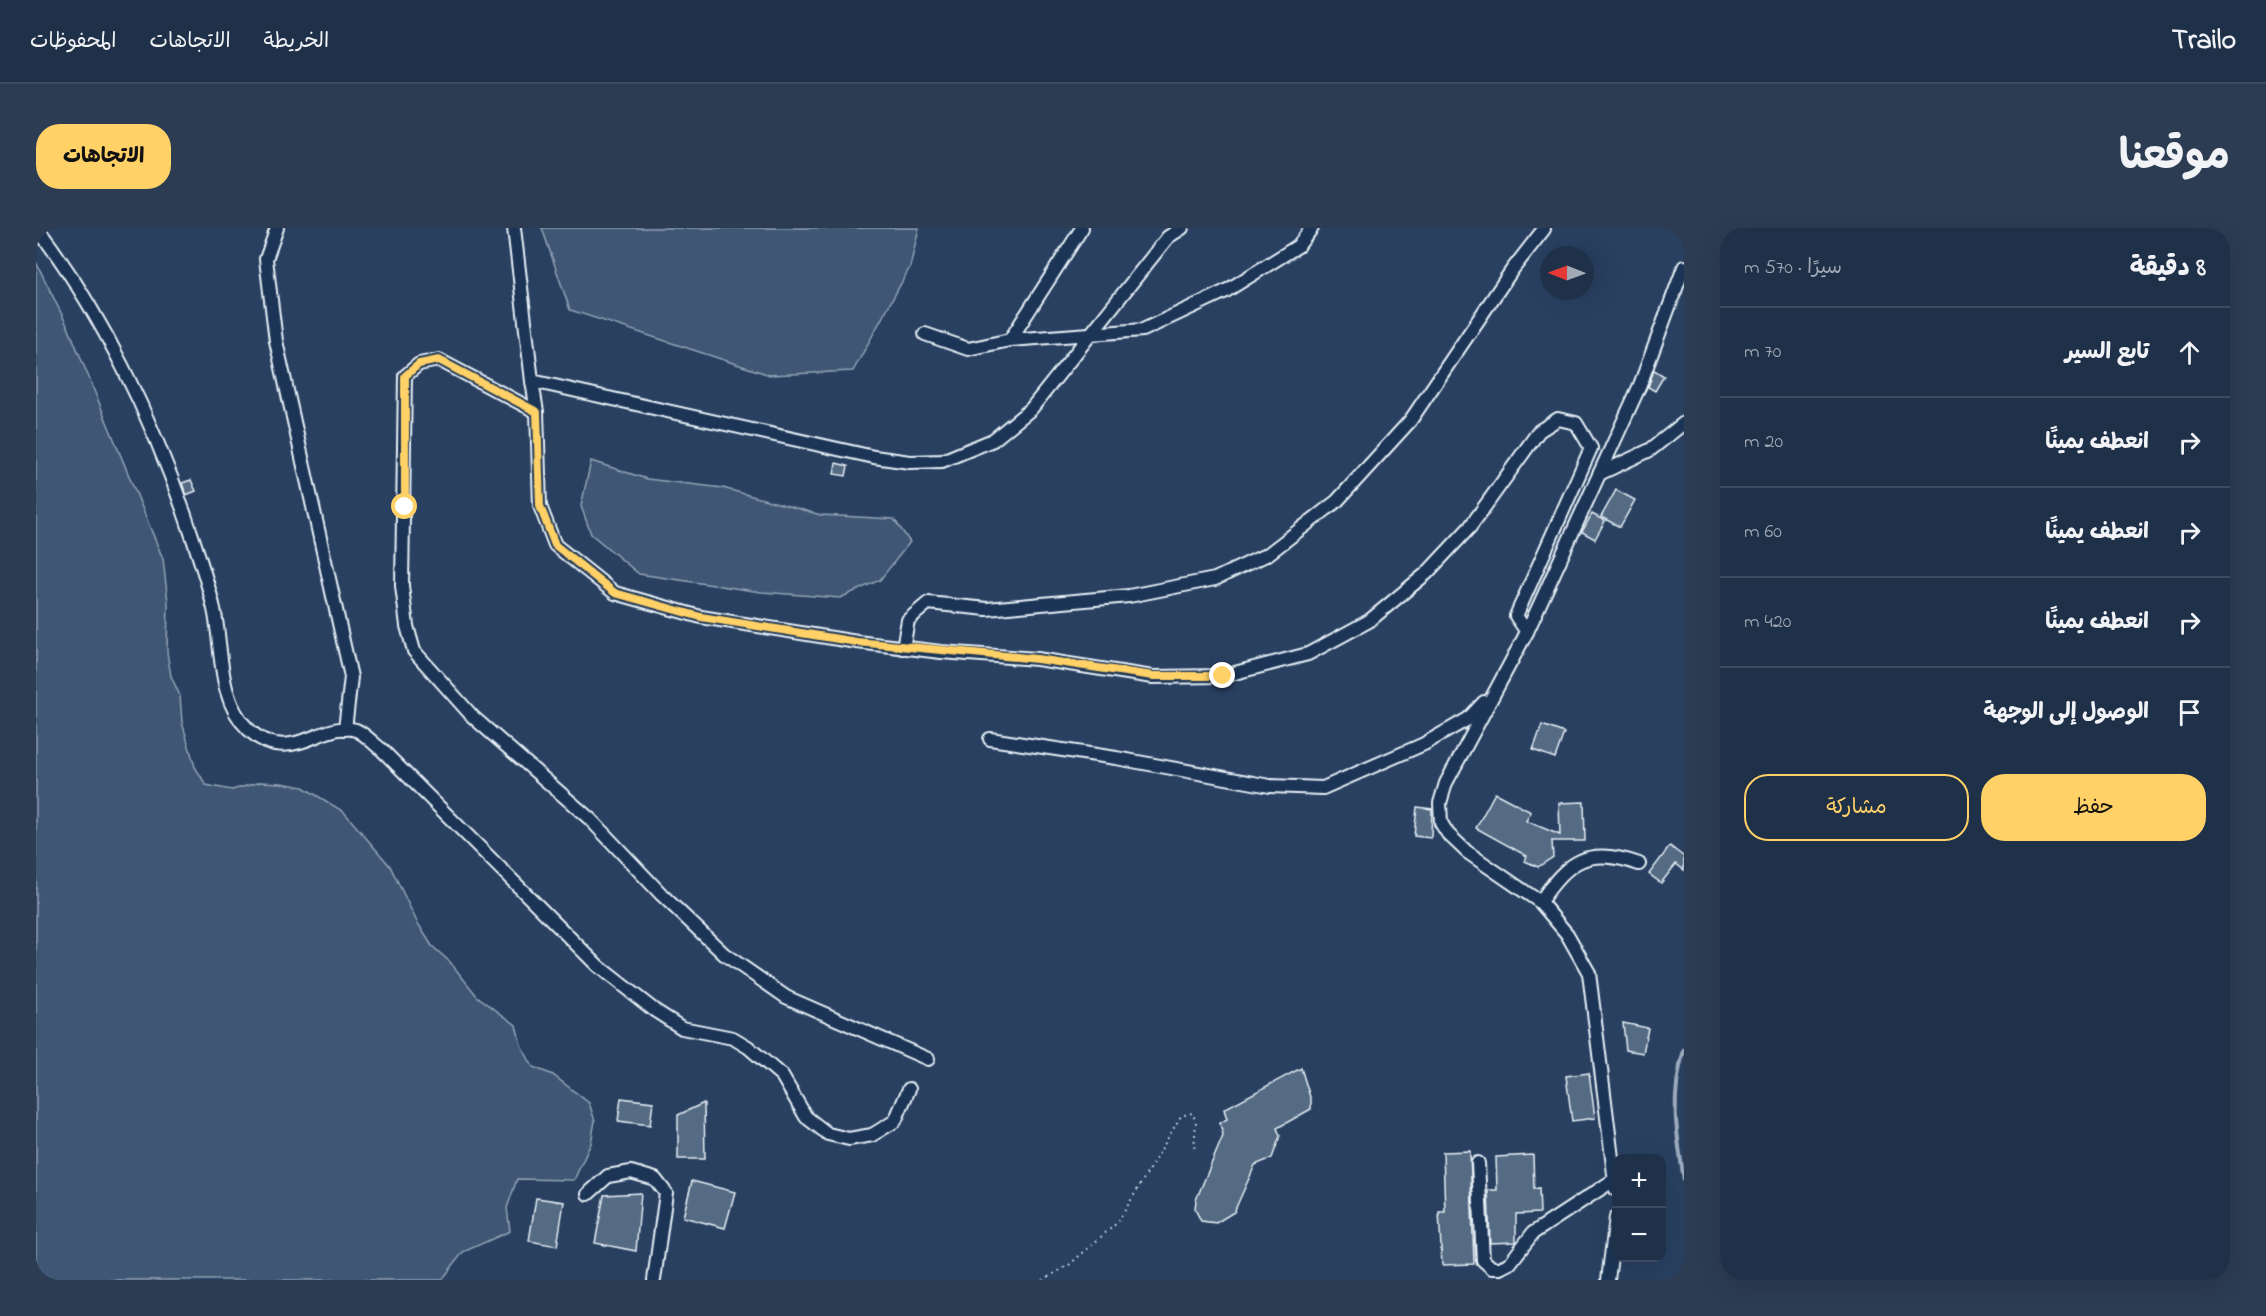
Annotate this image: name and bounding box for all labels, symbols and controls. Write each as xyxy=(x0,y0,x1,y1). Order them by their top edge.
text: Trailo xyxy=(2172,21,2236,62)
text: المحفوظات xyxy=(30,27,116,57)
text: الاتجاهات xyxy=(149,27,231,57)
text: الخريطة xyxy=(264,27,329,57)
button: الاتجاهات xyxy=(36,124,171,189)
text: موقعنا xyxy=(2119,127,2230,188)
north arrow xyxy=(1540,246,1594,300)
text: 8 دقيقة xyxy=(2130,250,2206,288)
text: سيرًا · 570 m xyxy=(1744,254,1842,283)
icon: ahead xyxy=(2173,336,2206,369)
text: تابع السير xyxy=(2065,337,2149,369)
text: 70 m xyxy=(1744,338,1781,367)
icon: right xyxy=(2173,426,2206,459)
text: انعطف يمينًا xyxy=(2045,427,2149,459)
text: 20 m xyxy=(1744,428,1783,457)
route start xyxy=(391,493,417,519)
icon: right xyxy=(2173,516,2206,549)
text: انعطف يمينًا xyxy=(2045,517,2149,549)
text: 60 m xyxy=(1744,518,1782,547)
icon: right xyxy=(2173,606,2206,639)
text: انعطف يمينًا xyxy=(2045,607,2149,639)
text: 420 m xyxy=(1744,608,1791,637)
route end xyxy=(1209,662,1235,688)
icon: arrive xyxy=(2173,696,2206,729)
text: الوصول إلى الوجهة xyxy=(1983,697,2149,729)
button: مشاركة xyxy=(1744,774,1969,841)
button: حفظ xyxy=(1981,774,2206,841)
map controls xyxy=(1612,1154,1666,1262)
button: + xyxy=(1612,1154,1666,1208)
button: − xyxy=(1612,1208,1666,1262)

